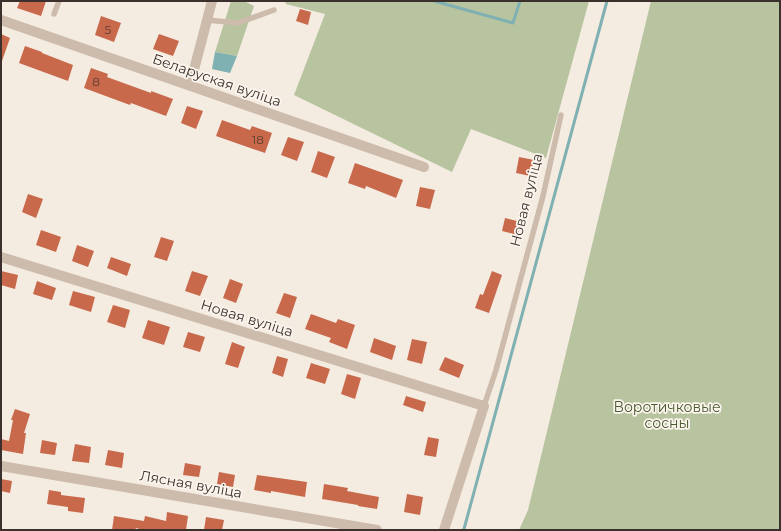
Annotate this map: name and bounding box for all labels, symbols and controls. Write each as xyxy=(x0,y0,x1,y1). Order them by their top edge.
house number: 5 xyxy=(105,22,112,37)
street label: Беларуская вуліца xyxy=(150,49,284,111)
house number: 8 xyxy=(92,74,100,89)
house number: 18 xyxy=(252,132,264,147)
street label: Новая вуліца xyxy=(506,151,546,249)
street label: Новая вуліца xyxy=(199,295,295,341)
park label: Воротичковые сосны xyxy=(613,398,721,432)
street label: Лясная вуліца xyxy=(138,466,244,502)

